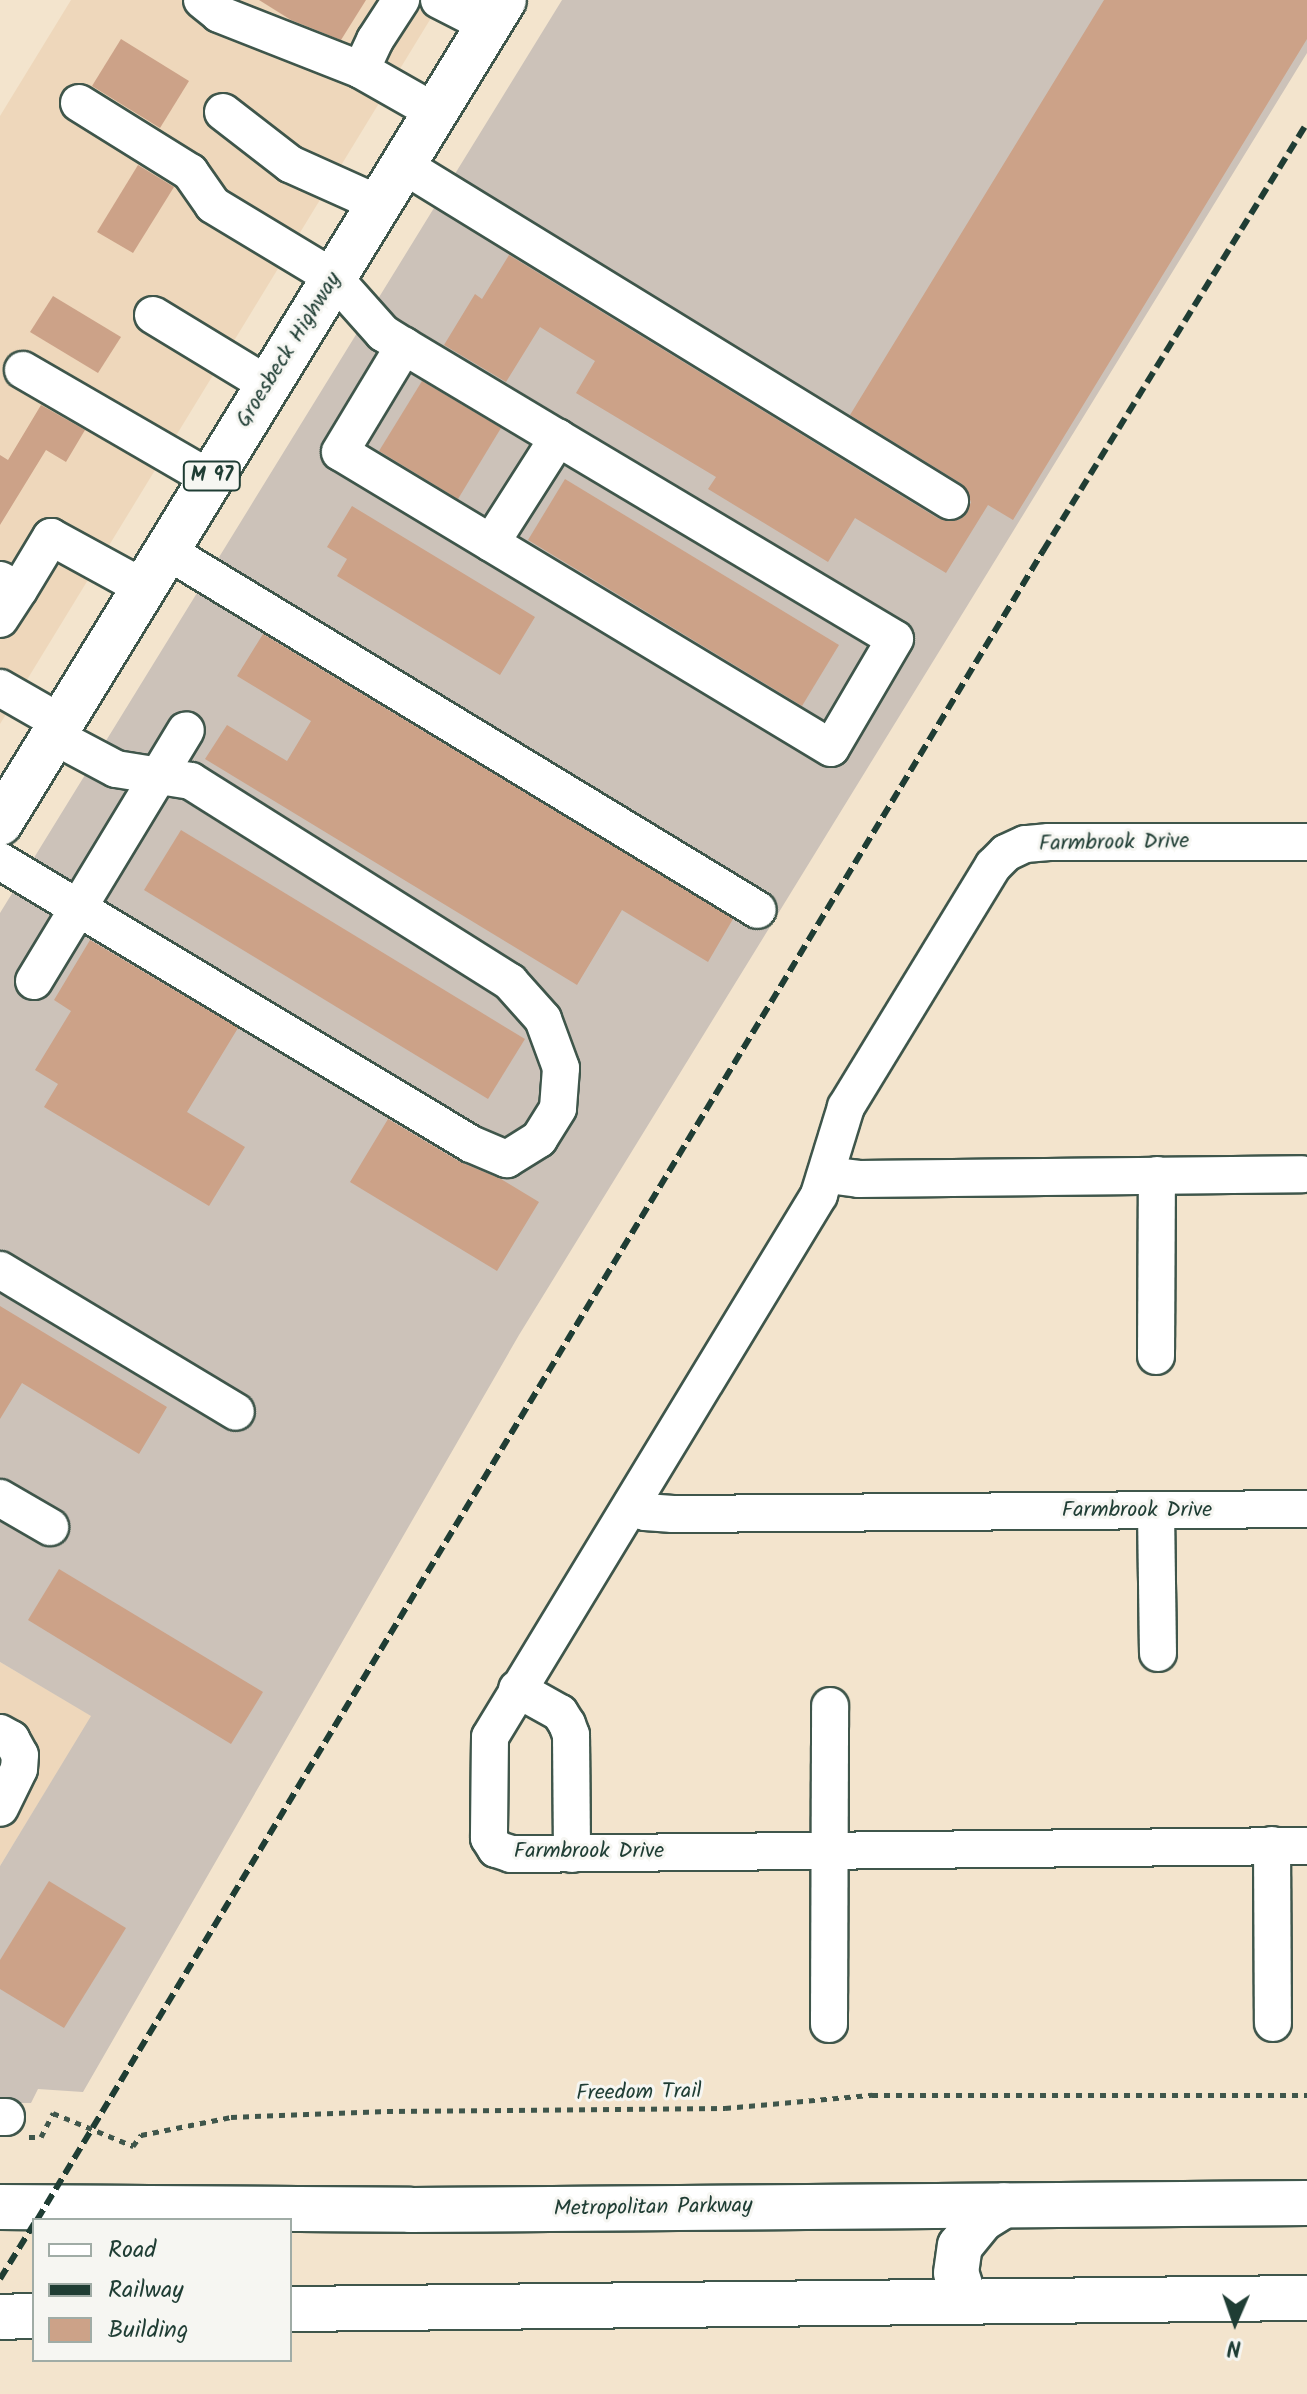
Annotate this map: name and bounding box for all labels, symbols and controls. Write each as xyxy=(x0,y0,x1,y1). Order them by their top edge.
street label: Groesbeck Highway xyxy=(231,268,347,432)
road number: M 97 xyxy=(182,460,242,492)
street label: Farmbrook Drive xyxy=(1039,828,1189,858)
street label: Farmbrook Drive xyxy=(1062,1498,1212,1524)
street label: Farmbrook Drive xyxy=(514,1839,664,1865)
street label: Freedom Trail xyxy=(576,2079,702,2107)
street label: Metropolitan Parkway xyxy=(553,2193,753,2223)
legend xyxy=(32,2218,292,2362)
text: Road xyxy=(108,2231,156,2270)
text: Railway xyxy=(108,2271,184,2310)
north arrow xyxy=(1195,2282,1275,2362)
text: Building xyxy=(108,2311,188,2350)
text: N xyxy=(1227,2329,1242,2364)

